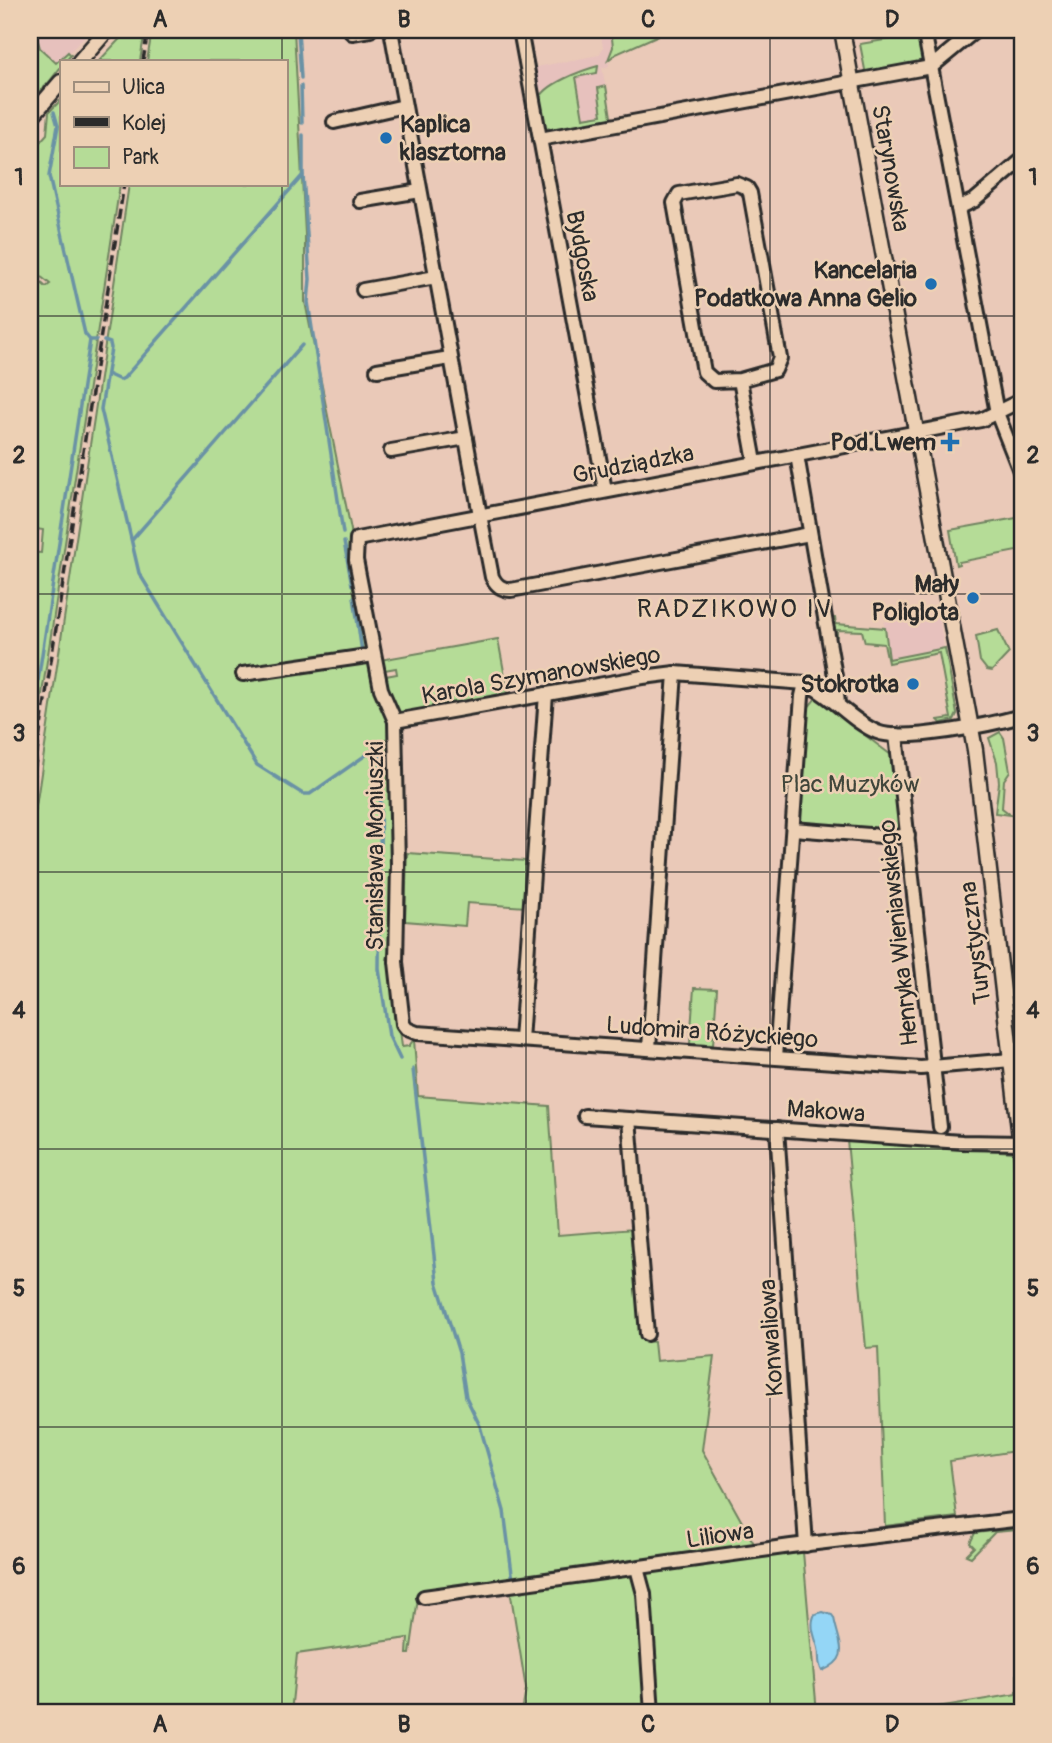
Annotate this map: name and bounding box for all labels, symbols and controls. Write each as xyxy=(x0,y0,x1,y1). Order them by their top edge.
text: A xyxy=(153,5,168,34)
text: B xyxy=(397,5,411,34)
text: C xyxy=(641,5,655,34)
text: D xyxy=(885,5,899,34)
legend xyxy=(60,60,287,186)
text: Ulica xyxy=(122,74,165,101)
street label: Starynowska xyxy=(865,102,916,234)
text: Kolej xyxy=(122,110,166,137)
place label: Kaplica klasztorna xyxy=(399,110,506,167)
marker: Kaplica klasztorna xyxy=(378,130,394,146)
text: Park xyxy=(122,144,159,171)
text: 1 xyxy=(15,163,24,192)
text: 1 xyxy=(1029,163,1038,192)
street label: Bydgoska xyxy=(559,208,606,304)
place label: Kancelaria Podatkowa Anna Gelio xyxy=(694,256,917,313)
marker: Kancelaria Podatkowa Anna Gelio xyxy=(923,276,939,292)
place label: Pod Lwem xyxy=(830,428,936,457)
marker: Pod Lwem xyxy=(942,434,958,450)
street label: Grudziądzka xyxy=(570,439,696,490)
text: 2 xyxy=(13,441,26,470)
text: 2 xyxy=(1027,441,1040,470)
place label: Mały Poliglota xyxy=(871,570,960,627)
marker: Mały Poliglota xyxy=(965,590,981,606)
district label: RADZIKOWO IV xyxy=(637,593,833,625)
street label: Karola Szymanowskiego xyxy=(419,640,663,711)
place label: Stokrotka xyxy=(801,670,899,699)
marker: Stokrotka xyxy=(905,676,921,692)
text: 3 xyxy=(13,719,25,748)
text: 3 xyxy=(1027,719,1039,748)
street label: Stanisława Moniuszki xyxy=(361,741,390,951)
park label: Plac Muzyków xyxy=(781,770,919,799)
street label: Henryka Wieniawskiego xyxy=(872,818,925,1048)
street label: Turystyczna xyxy=(954,880,997,1006)
text: 4 xyxy=(12,996,26,1025)
text: 4 xyxy=(1026,996,1040,1025)
street label: Ludomira Różyckiego xyxy=(605,1011,819,1054)
street label: Makowa xyxy=(786,1094,866,1129)
text: 5 xyxy=(13,1274,25,1303)
text: 5 xyxy=(1027,1274,1039,1303)
street label: Konwaliowa xyxy=(753,1278,790,1398)
street label: Liliowa xyxy=(684,1516,756,1555)
text: 6 xyxy=(12,1552,26,1581)
text: 6 xyxy=(1026,1552,1040,1581)
text: A xyxy=(153,1710,168,1739)
text: B xyxy=(397,1710,411,1739)
text: C xyxy=(641,1710,655,1739)
text: D xyxy=(885,1710,899,1739)

